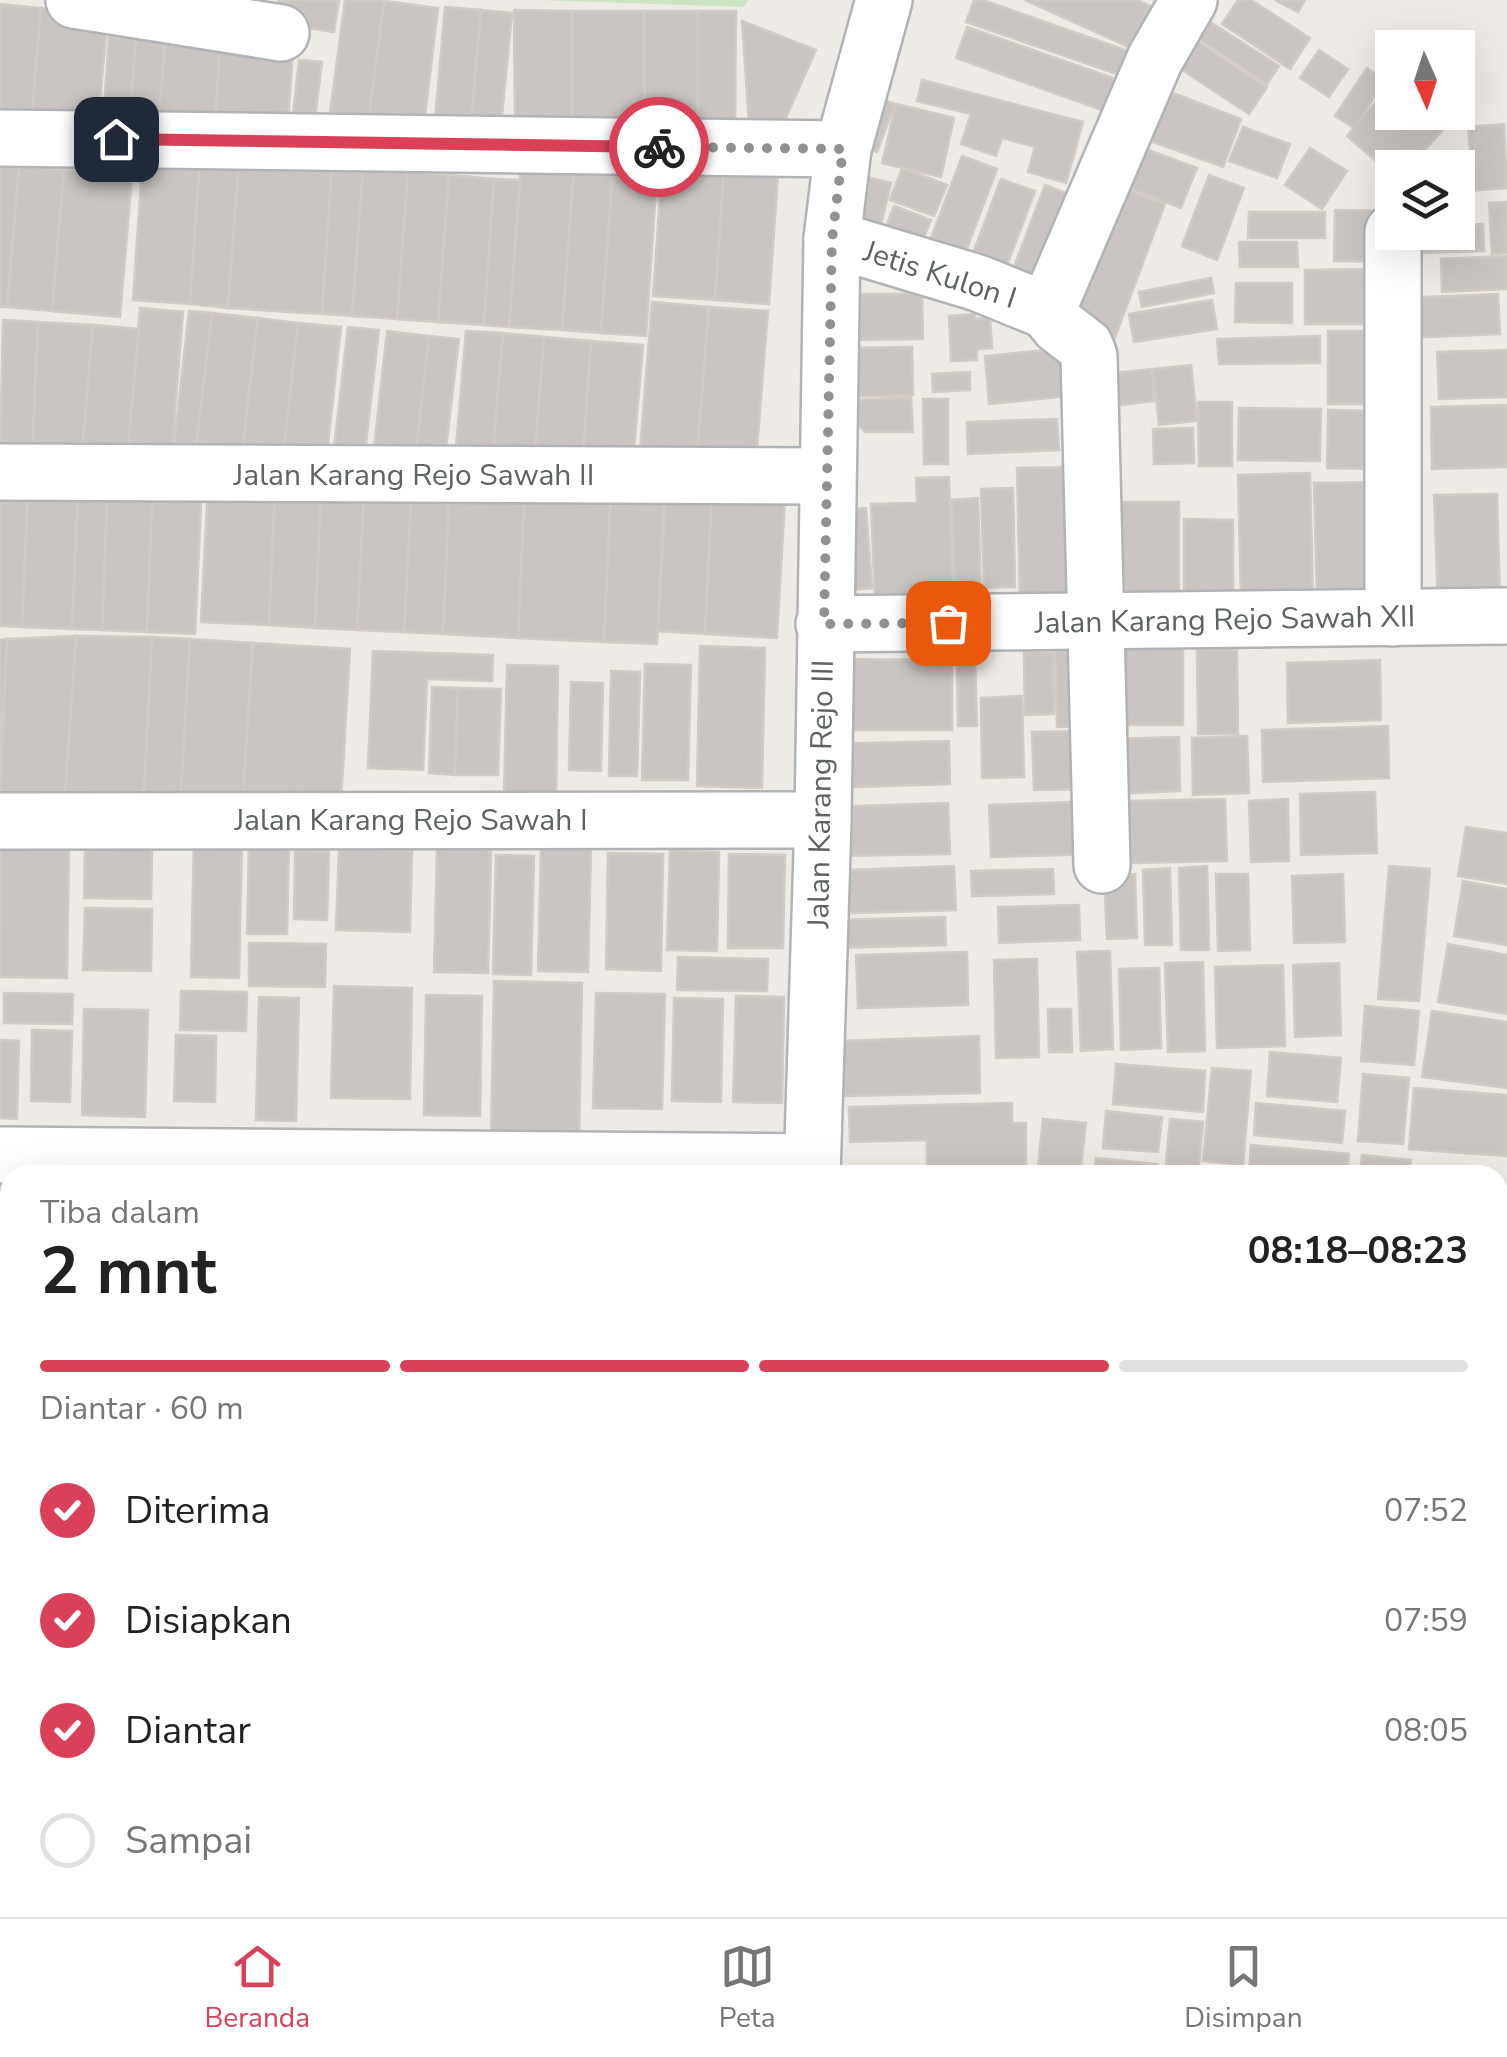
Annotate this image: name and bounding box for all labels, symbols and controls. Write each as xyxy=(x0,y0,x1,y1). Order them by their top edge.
north arrow xyxy=(1375,30,1475,130)
map controls xyxy=(1375,30,1475,250)
pin xyxy=(74,97,159,182)
courier xyxy=(609,97,709,197)
icon: home xyxy=(89,112,144,167)
icon: bike xyxy=(632,120,687,175)
button: layers xyxy=(1375,150,1475,250)
street label: Jetis Kulon I xyxy=(857,231,1022,319)
street label: Jalan Karang Rejo Sawah II xyxy=(233,455,594,496)
pin xyxy=(906,581,991,666)
icon: bag xyxy=(921,596,976,651)
street label: Jalan Karang Rejo Sawah XII xyxy=(1033,596,1416,644)
street label: Jalan Karang Rejo III xyxy=(798,659,844,930)
street label: Jalan Karang Rejo Sawah I xyxy=(233,800,588,841)
text: Tiba dalam xyxy=(40,1191,200,1234)
text: 08:18–08:23 xyxy=(1248,1225,1468,1276)
text: 2 mnt xyxy=(40,1227,217,1316)
text: Diantar · 60 m xyxy=(40,1387,244,1430)
icon: check xyxy=(40,1483,95,1538)
text: Diterima xyxy=(125,1485,270,1536)
text: 07:52 xyxy=(1384,1489,1468,1532)
icon: check xyxy=(40,1593,95,1648)
text: Disiapkan xyxy=(125,1595,292,1646)
text: 07:59 xyxy=(1384,1599,1468,1642)
icon: check xyxy=(40,1703,95,1758)
text: Diantar xyxy=(125,1705,251,1756)
text: 08:05 xyxy=(1384,1709,1468,1752)
text: Sampai xyxy=(125,1815,252,1866)
tab: Beranda xyxy=(204,1939,310,2037)
tab: Peta xyxy=(719,1939,775,2037)
tab: Disimpan xyxy=(1184,1939,1303,2037)

